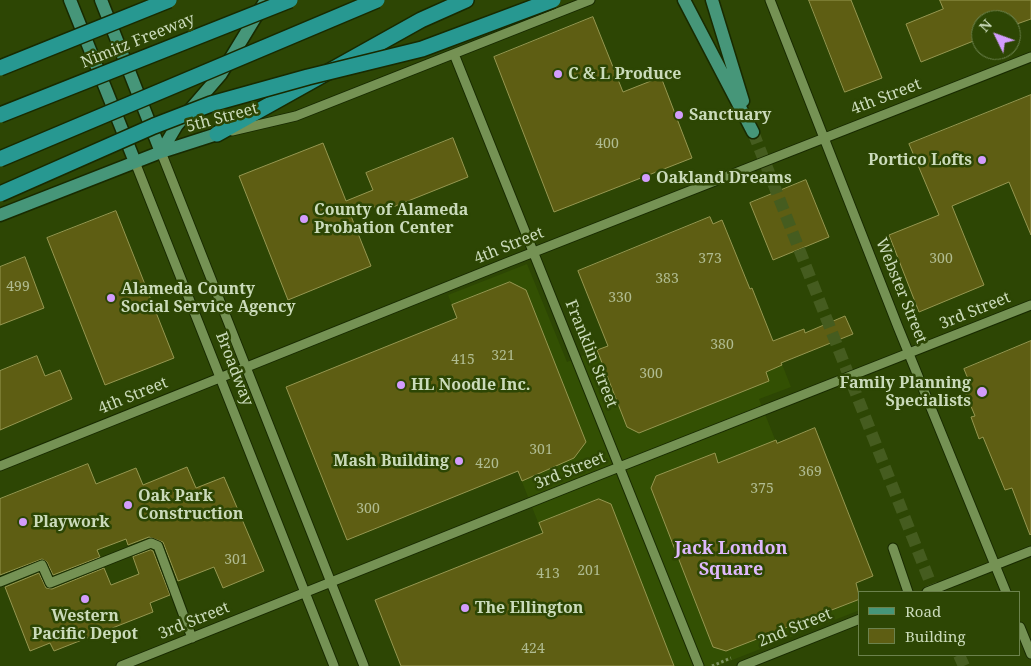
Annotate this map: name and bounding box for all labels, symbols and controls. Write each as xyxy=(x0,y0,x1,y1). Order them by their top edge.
street label: Nimitz Freeway xyxy=(78,9,198,73)
north arrow xyxy=(971,10,1021,60)
text: N xyxy=(974,15,996,36)
place label: C & L Produce xyxy=(568,64,682,84)
marker: C & L Produce xyxy=(552,68,564,80)
street label: 4th Street xyxy=(848,75,924,119)
street label: 5th Street xyxy=(184,99,260,137)
place label: Sanctuary xyxy=(689,105,771,125)
marker: Sanctuary xyxy=(673,109,685,121)
house number: 400 xyxy=(595,136,619,152)
place label: Portico Lofts xyxy=(868,150,972,170)
marker: Portico Lofts xyxy=(976,154,988,166)
place label: Oakland Dreams xyxy=(656,168,792,188)
marker: Oakland Dreams xyxy=(640,172,652,184)
place label: County of Alameda Probation Center xyxy=(314,200,468,238)
marker: County of Alameda Probation Center xyxy=(298,213,310,225)
street label: 4th Street xyxy=(471,223,547,269)
street label: Webster Street xyxy=(871,236,931,346)
house number: 373 xyxy=(698,251,722,267)
house number: 300 xyxy=(929,251,953,267)
house number: 383 xyxy=(655,271,679,287)
house number: 499 xyxy=(6,279,30,295)
place label: Alameda County Social Service Agency xyxy=(121,279,296,317)
street label: 3rd Street xyxy=(937,288,1013,334)
house number: 330 xyxy=(608,290,632,306)
marker: Alameda County Social Service Agency xyxy=(105,292,117,304)
street label: Franklin Street xyxy=(561,297,621,411)
street label: Broadway xyxy=(211,329,257,409)
house number: 380 xyxy=(710,337,734,353)
house number: 321 xyxy=(491,348,515,364)
house number: 415 xyxy=(451,352,475,368)
house number: 300 xyxy=(639,366,663,382)
street label: 4th Street xyxy=(95,373,171,419)
place label: Family Planning Specialists xyxy=(840,373,971,411)
place label: HL Noodle Inc. xyxy=(411,375,531,395)
marker: HL Noodle Inc. xyxy=(395,379,407,391)
marker: Family Planning Specialists xyxy=(975,385,989,399)
house number: 301 xyxy=(529,442,553,458)
street label: 3rd Street xyxy=(532,448,608,494)
place label: Mash Building xyxy=(333,451,449,471)
marker: Mash Building xyxy=(453,455,465,467)
house number: 420 xyxy=(475,456,499,472)
house number: 369 xyxy=(798,464,822,480)
house number: 375 xyxy=(750,481,774,497)
place label: Oak Park Construction xyxy=(138,486,243,524)
marker: Oak Park Construction xyxy=(122,499,134,511)
house number: 300 xyxy=(356,501,380,517)
place label: Playwork xyxy=(33,512,109,532)
marker: Playwork xyxy=(17,516,29,528)
district label: Jack London Square xyxy=(674,538,788,580)
house number: 301 xyxy=(224,552,248,568)
house number: 201 xyxy=(577,563,601,579)
house number: 413 xyxy=(536,566,560,582)
legend xyxy=(858,591,1021,656)
marker: Western Pacific Depot xyxy=(79,593,91,605)
street label: 3rd Street xyxy=(156,598,232,644)
place label: The Ellington xyxy=(475,598,583,618)
text: Road xyxy=(905,601,941,621)
marker: The Ellington xyxy=(459,602,471,614)
street label: 2nd Street xyxy=(755,605,835,651)
place label: Western Pacific Depot xyxy=(32,606,138,644)
text: Building xyxy=(905,626,966,646)
house number: 424 xyxy=(521,641,545,657)

